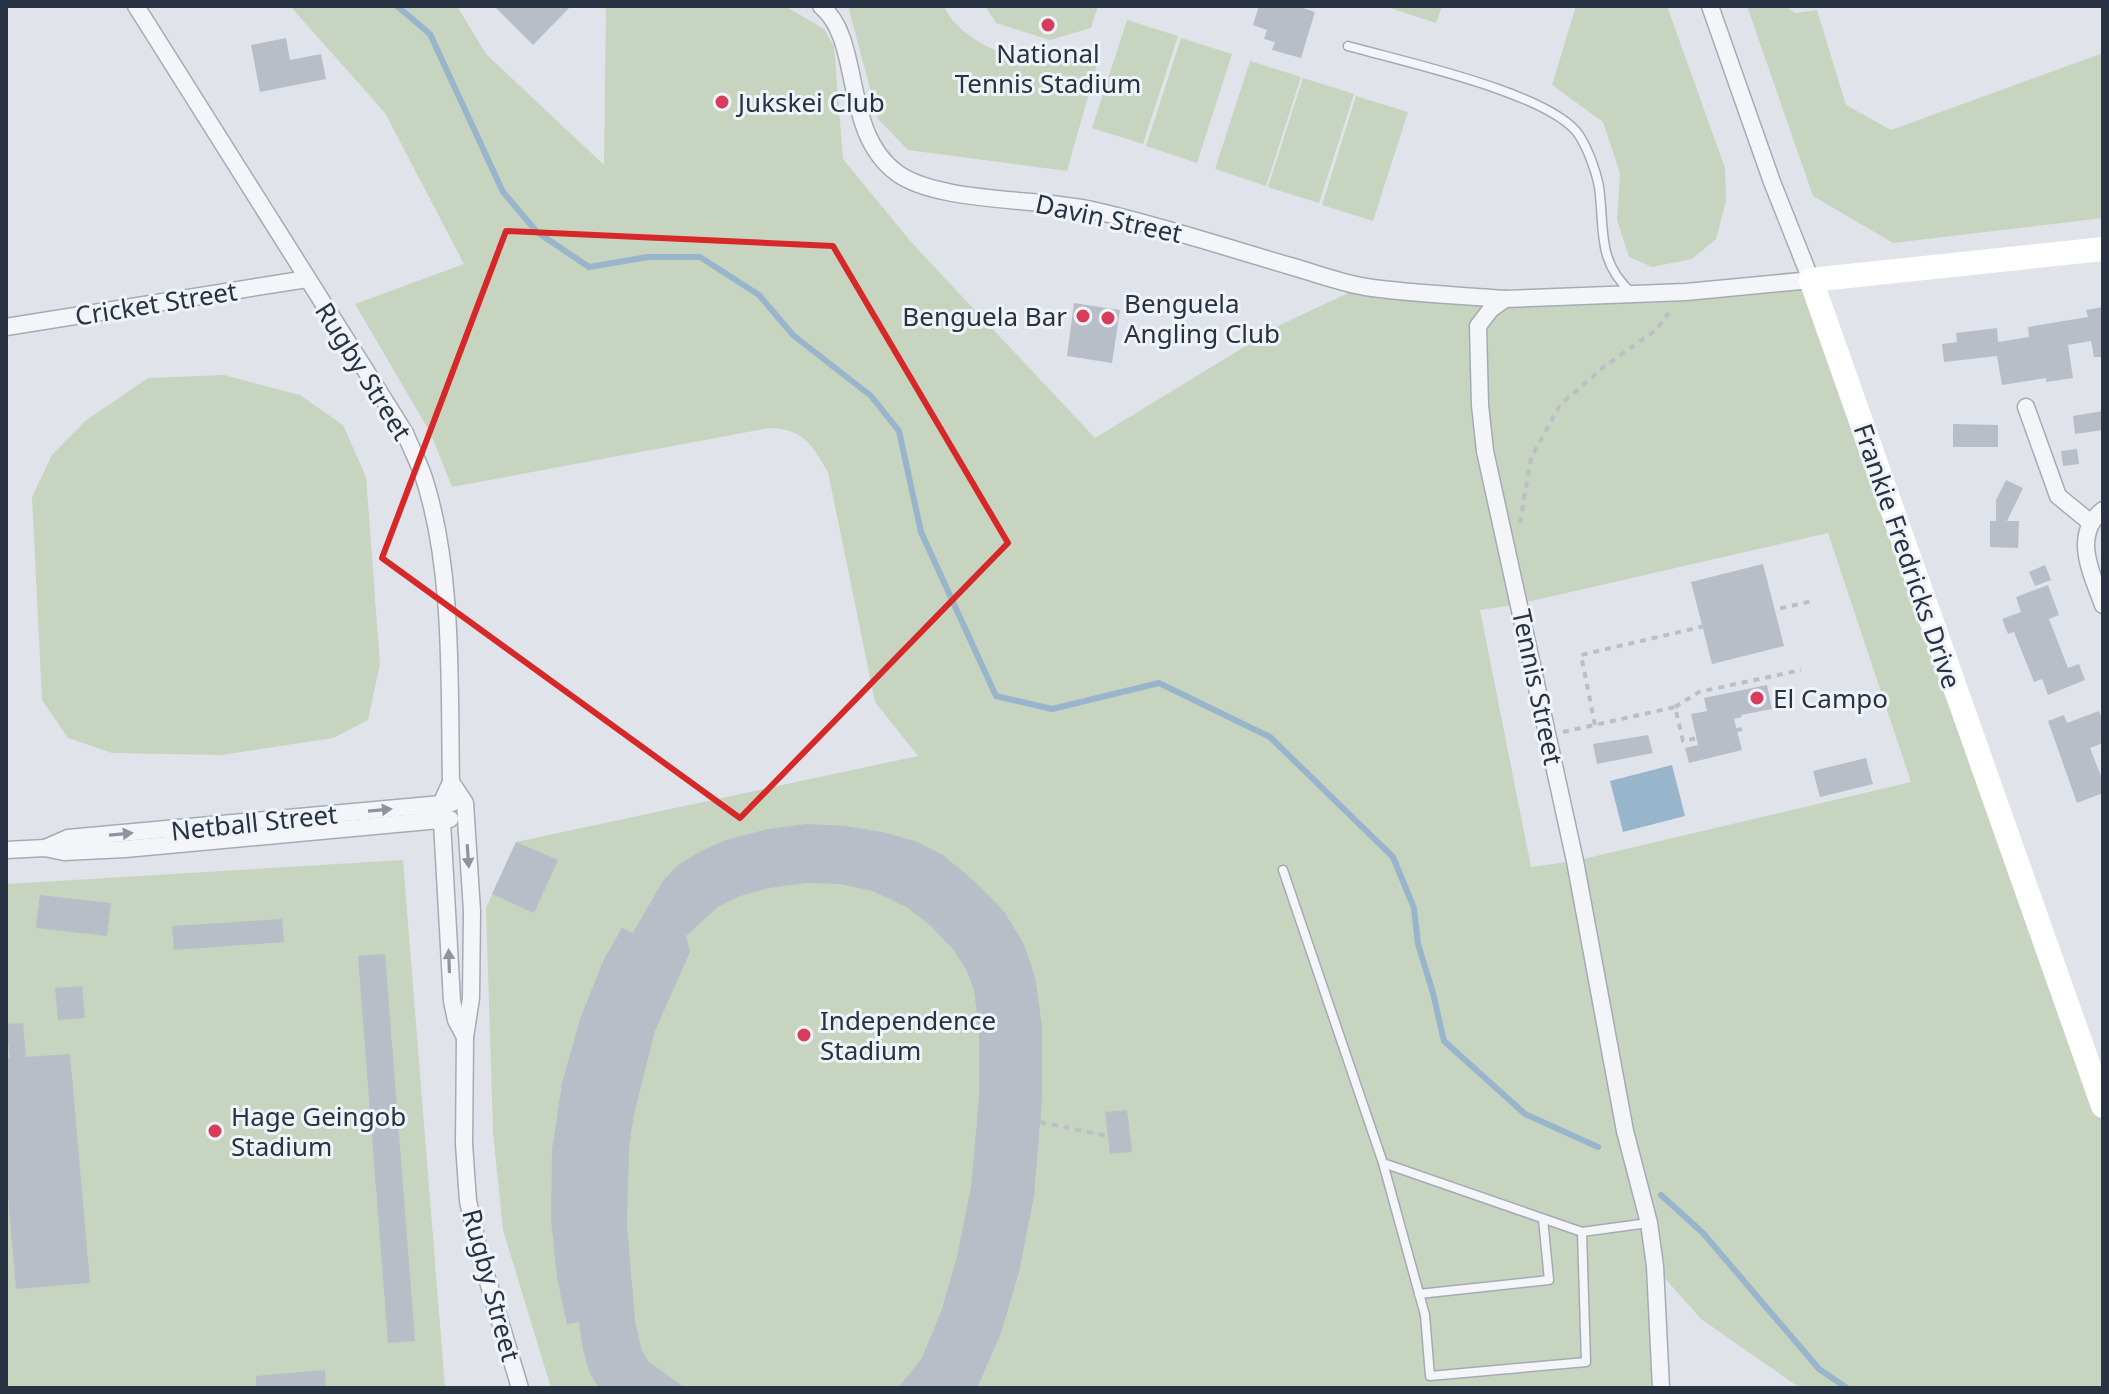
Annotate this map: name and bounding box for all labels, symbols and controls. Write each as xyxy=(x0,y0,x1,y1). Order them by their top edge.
marker: National Tennis Stadium xyxy=(1039,16,1057,34)
place label: National Tennis Stadium xyxy=(955,35,1141,101)
place label: Jukskei Club xyxy=(735,84,885,120)
marker: Jukskei Club xyxy=(713,93,731,111)
street label: Davin Street xyxy=(1032,185,1186,251)
street label: Cricket Street xyxy=(72,272,240,334)
place label: Benguela Angling Club xyxy=(1124,285,1280,351)
street label: Rugby Street xyxy=(307,295,421,447)
place label: Benguela Bar xyxy=(902,298,1067,334)
marker: Benguela Bar xyxy=(1074,307,1092,325)
marker: Benguela Angling Club xyxy=(1099,309,1117,327)
street label: Frankie Fredricks Drive xyxy=(1846,419,1970,693)
street label: Tennis Street xyxy=(1504,606,1572,768)
place label: El Campo xyxy=(1773,680,1888,716)
marker: El Campo xyxy=(1748,689,1766,707)
street label: Netball Street xyxy=(169,795,339,849)
one-way arrow xyxy=(368,803,393,816)
one-way arrow xyxy=(109,828,134,841)
one-way arrow xyxy=(462,844,475,869)
one-way arrow xyxy=(443,948,456,973)
place label: Independence Stadium xyxy=(820,1002,996,1068)
marker: Independence Stadium xyxy=(795,1026,813,1044)
place label: Hage Geingob Stadium xyxy=(231,1098,406,1164)
marker: Hage Geingob Stadium xyxy=(206,1122,224,1140)
street label: Rugby Street xyxy=(454,1205,530,1365)

